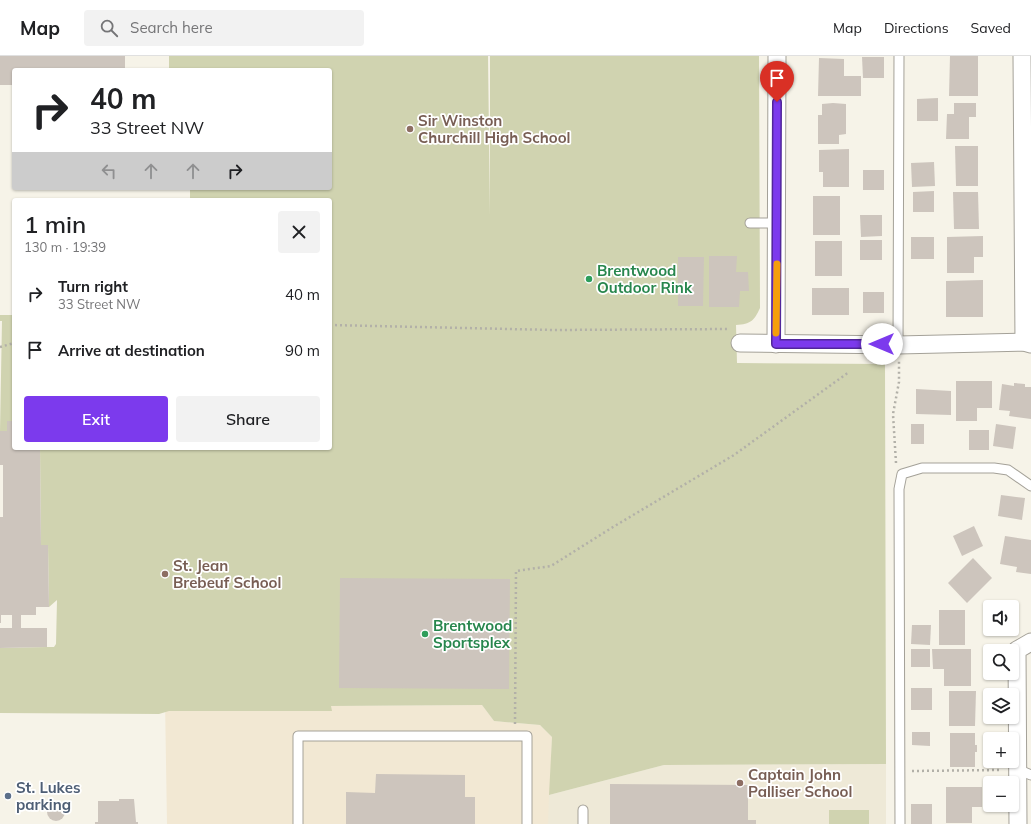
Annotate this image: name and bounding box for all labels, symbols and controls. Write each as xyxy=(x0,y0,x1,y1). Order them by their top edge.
search box xyxy=(84,10,364,46)
text: Map xyxy=(20,16,60,40)
icon: search xyxy=(98,17,120,39)
text: Search here xyxy=(130,18,213,37)
text: Map xyxy=(833,19,862,37)
text: Directions xyxy=(884,19,949,37)
text: Saved xyxy=(971,19,1011,37)
pin xyxy=(760,61,794,102)
icon: arrive xyxy=(766,67,788,89)
text: 40 m xyxy=(90,81,156,116)
icon: right xyxy=(24,84,76,136)
place label: Sir Winston Churchill High School xyxy=(418,111,570,147)
text: 33 Street NW xyxy=(90,116,204,139)
marker: Sir Winston Churchill High School xyxy=(405,124,415,134)
icon: left xyxy=(98,160,120,182)
icon: ahead xyxy=(140,160,162,182)
icon: ahead xyxy=(182,160,204,182)
icon: right xyxy=(224,160,246,182)
text: 1 min xyxy=(24,209,86,239)
button: close xyxy=(278,211,320,253)
text: 130 m · 19:39 xyxy=(24,239,106,255)
place label: Brentwood Outdoor Rink xyxy=(597,261,693,297)
marker: Brentwood Outdoor Rink xyxy=(584,274,594,284)
text: Turn right xyxy=(58,277,128,296)
icon: right xyxy=(24,283,46,305)
text: 40 m xyxy=(285,285,320,304)
text: 33 Street NW xyxy=(58,296,141,312)
position arrow xyxy=(861,323,903,365)
icon: arrive xyxy=(24,339,46,361)
text: Arrive at destination xyxy=(58,341,205,360)
text: 90 m xyxy=(285,341,320,360)
button: Exit xyxy=(24,396,168,442)
button: Share xyxy=(176,396,320,442)
place label: St. Jean Brebeuf School xyxy=(173,556,281,592)
marker: St. Jean Brebeuf School xyxy=(160,569,170,579)
map controls xyxy=(983,600,1019,812)
button: sound xyxy=(983,600,1019,636)
place label: Brentwood Sportsplex xyxy=(433,616,512,652)
marker: Brentwood Sportsplex xyxy=(420,629,430,639)
button: search xyxy=(983,644,1019,680)
button: layers xyxy=(983,688,1019,724)
button: + xyxy=(983,732,1019,768)
place label: Captain John Palliser School xyxy=(748,765,852,801)
button: − xyxy=(983,776,1019,812)
place label: St. Lukes parking xyxy=(16,778,80,814)
marker: Captain John Palliser School xyxy=(735,778,745,788)
marker: St. Lukes parking xyxy=(3,791,13,801)

